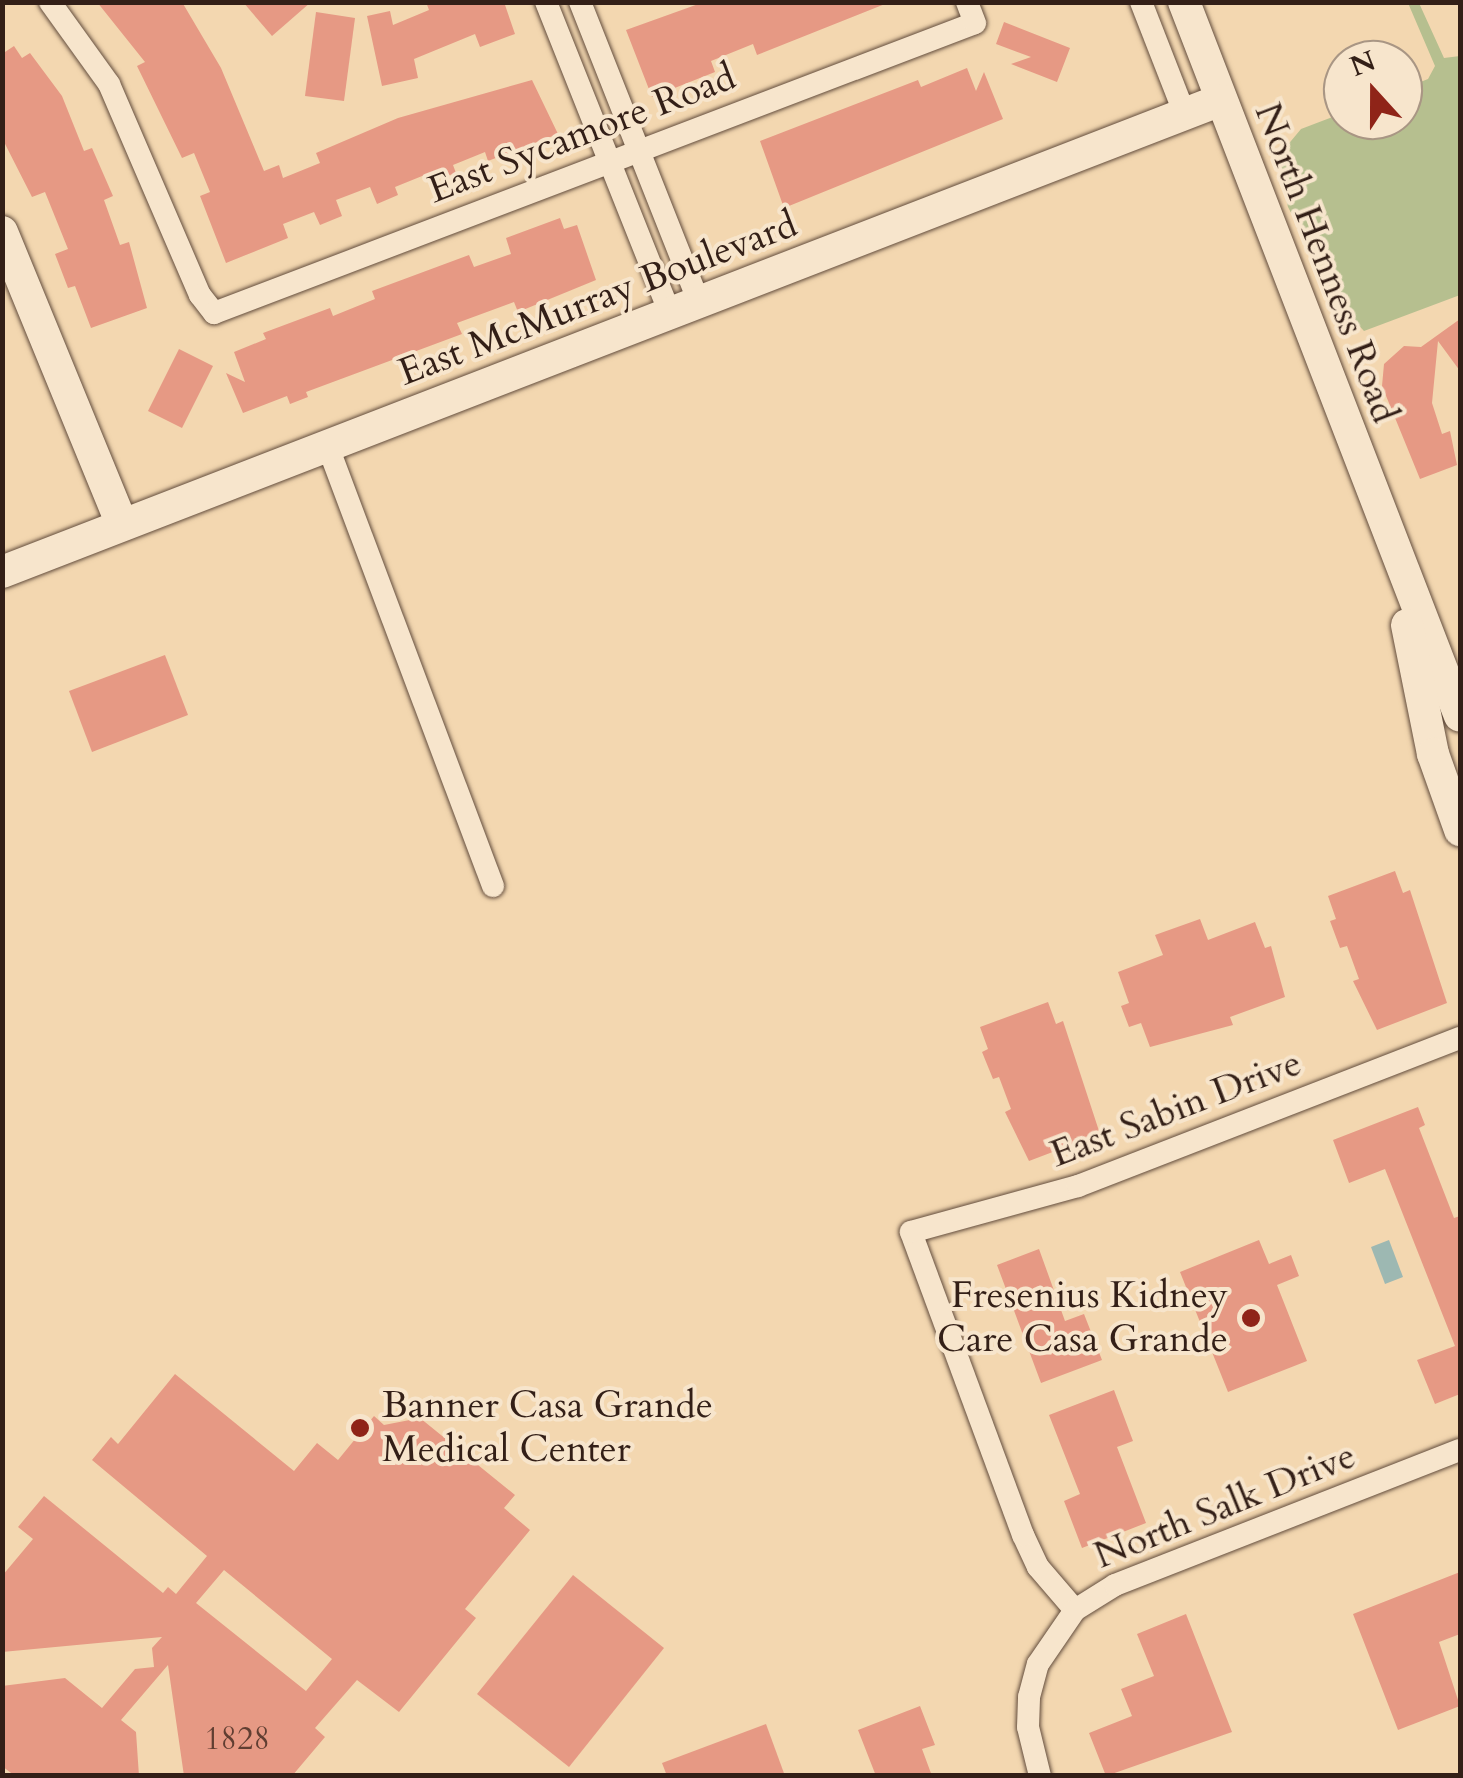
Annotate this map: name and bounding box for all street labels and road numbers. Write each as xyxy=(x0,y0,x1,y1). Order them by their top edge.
street label: East Sycamore Road xyxy=(422,54,742,214)
street label: North Henness Road xyxy=(1244,97,1408,429)
street label: East McMurray Boulevard xyxy=(392,202,804,396)
street label: East Sabin Drive xyxy=(1044,1040,1308,1178)
street label: North Salk Drive xyxy=(1088,1433,1362,1579)

